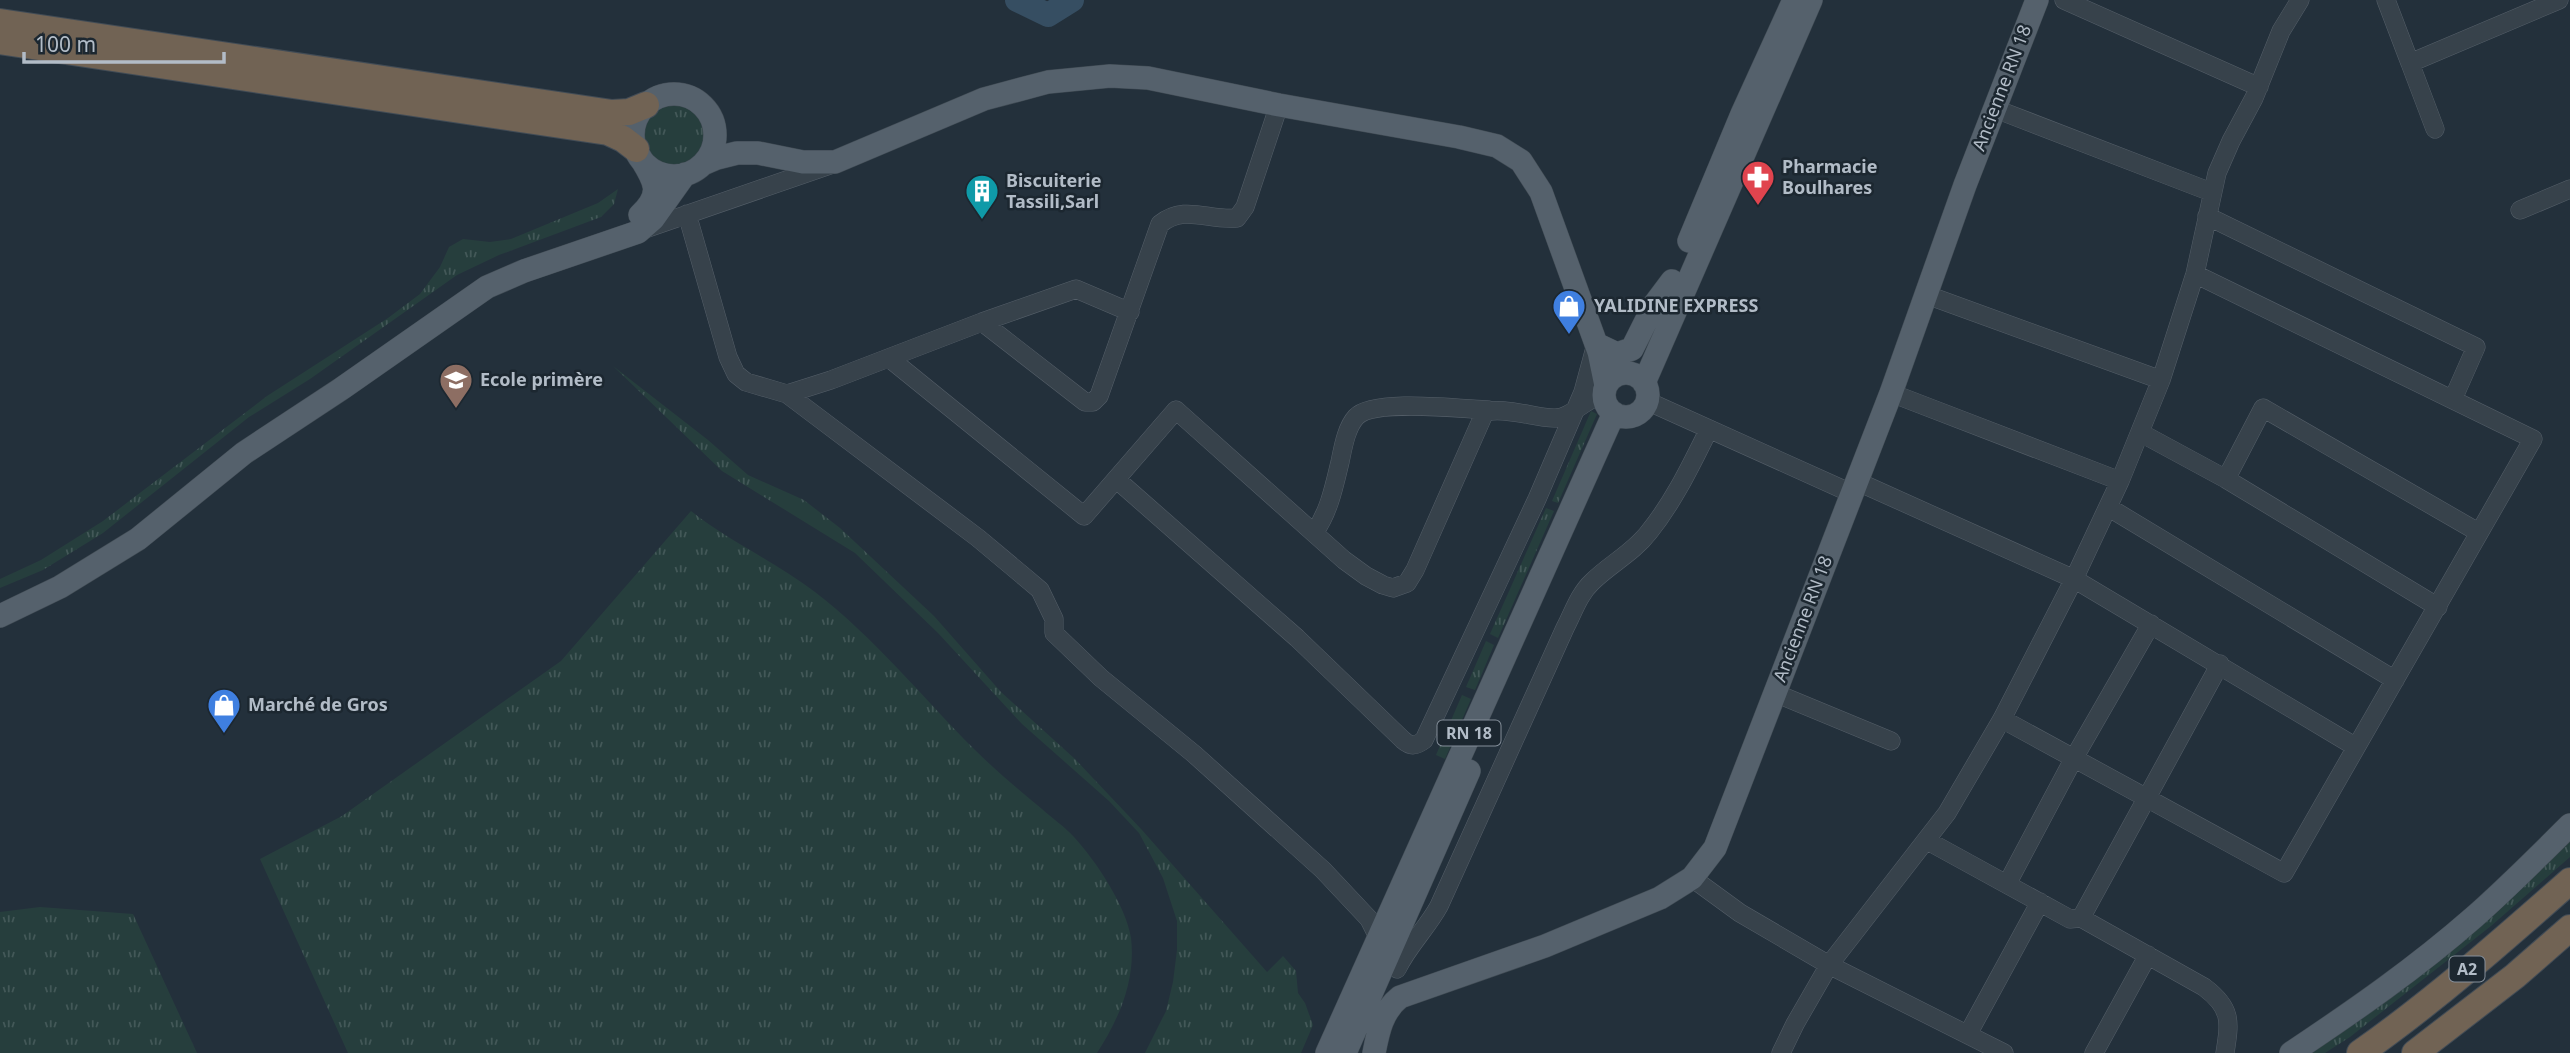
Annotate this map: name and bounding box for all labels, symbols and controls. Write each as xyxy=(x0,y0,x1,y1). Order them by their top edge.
scale bar xyxy=(24,21,224,65)
street label: Ancienne RN 18 xyxy=(1966,21,2036,154)
text: 100 m xyxy=(35,30,96,58)
place label: Pharmacie Boulhares xyxy=(1782,154,1877,199)
pharmacy icon: Pharmacie Boulhares xyxy=(1739,158,1777,207)
place label: Biscuiterie Tassili,Sarl xyxy=(1006,168,1102,213)
building icon: Biscuiterie Tassili,Sarl xyxy=(963,172,1001,221)
shop icon: YALIDINE EXPRESS xyxy=(1550,287,1588,336)
place label: YALIDINE EXPRESS xyxy=(1594,293,1758,317)
school or university icon: Ecole primère xyxy=(437,361,475,410)
place label: Ecole primère xyxy=(480,367,603,391)
street label: Ancienne RN 18 xyxy=(1767,552,1837,685)
shop icon: Marché de Gros xyxy=(205,686,243,735)
place label: Marché de Gros xyxy=(248,692,388,716)
road number: RN 18 xyxy=(1438,720,1500,746)
road number: A2 xyxy=(2450,956,2484,981)

